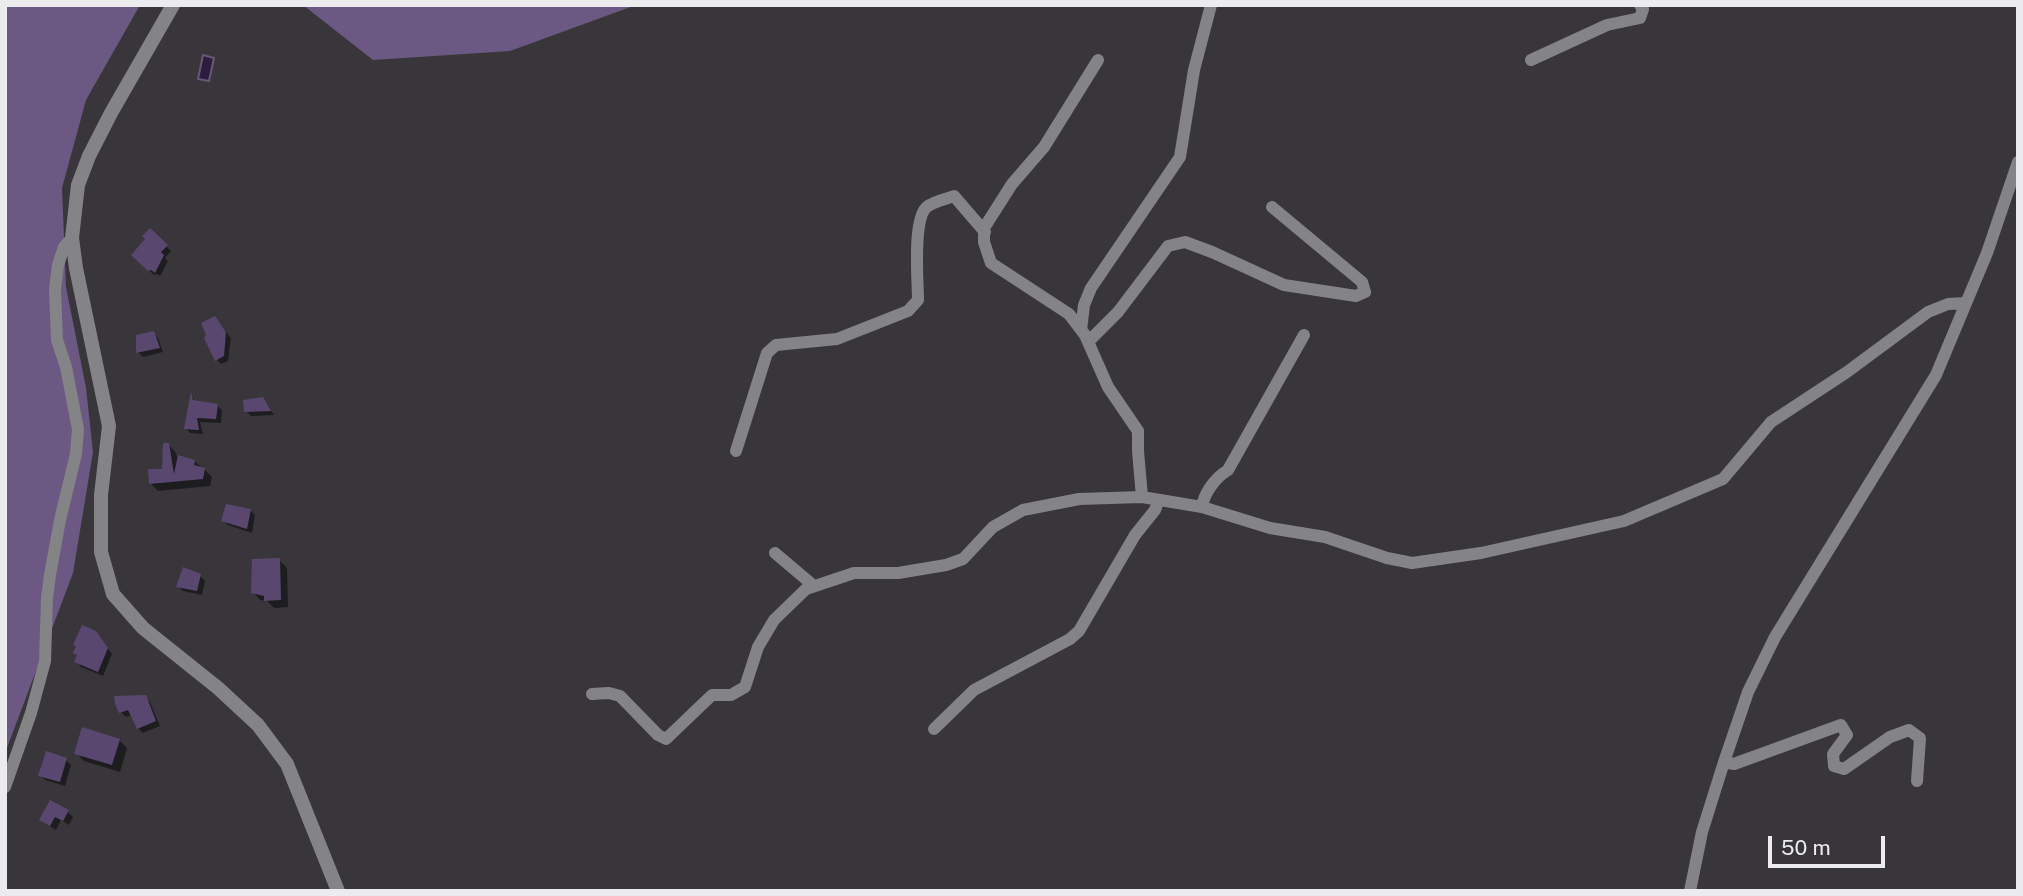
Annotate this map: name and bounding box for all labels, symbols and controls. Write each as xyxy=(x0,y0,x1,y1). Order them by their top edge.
scale bar xyxy=(1771,822,1888,866)
text: 50 m xyxy=(1781,835,1831,860)

